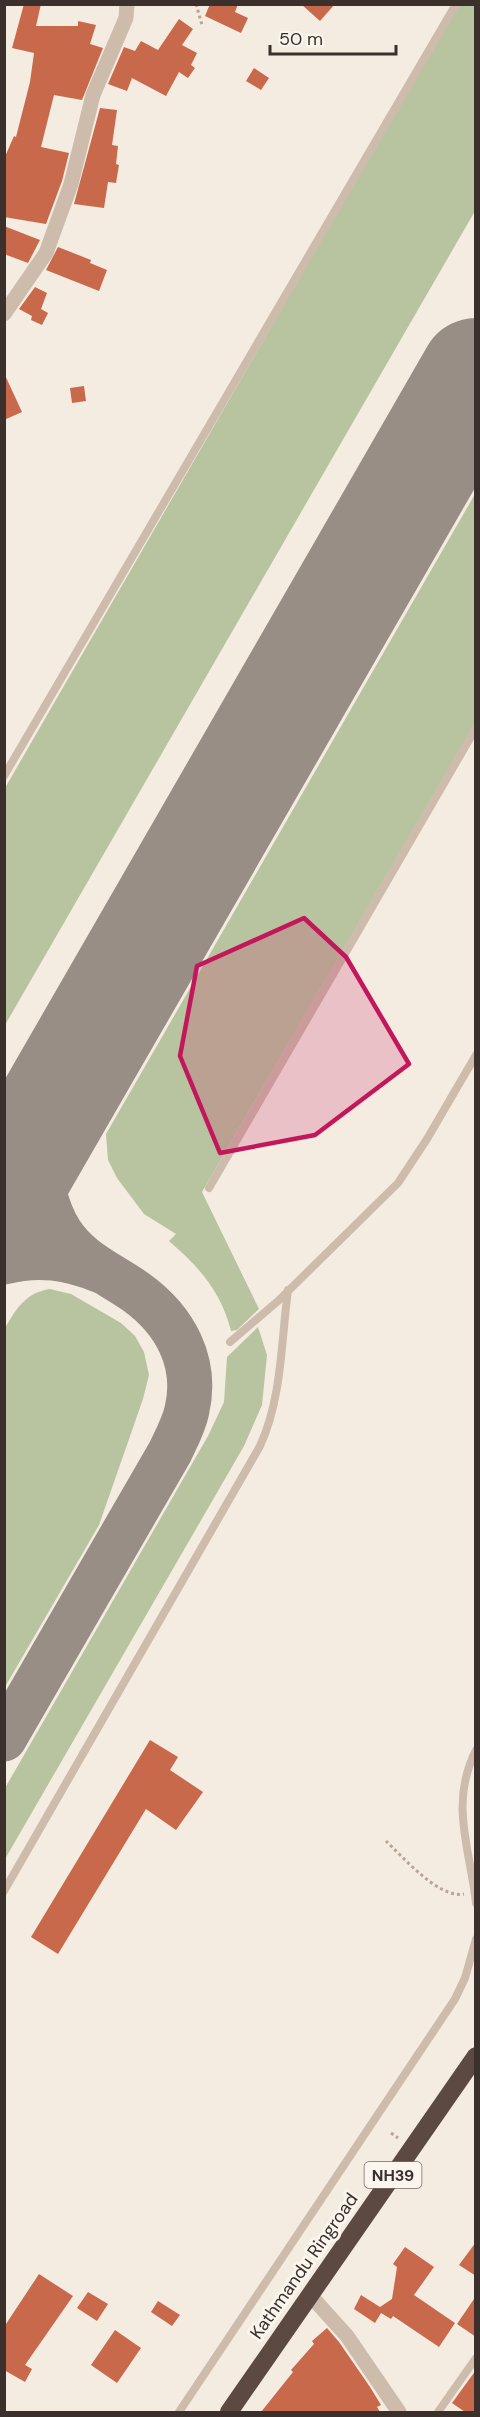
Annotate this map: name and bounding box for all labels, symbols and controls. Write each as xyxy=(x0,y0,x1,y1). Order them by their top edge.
scale bar xyxy=(270,18,396,56)
text: 50 m xyxy=(279,27,323,51)
road number: NH39 xyxy=(364,2162,422,2188)
street label: Kathmandu Ringroad xyxy=(245,2188,363,2344)

